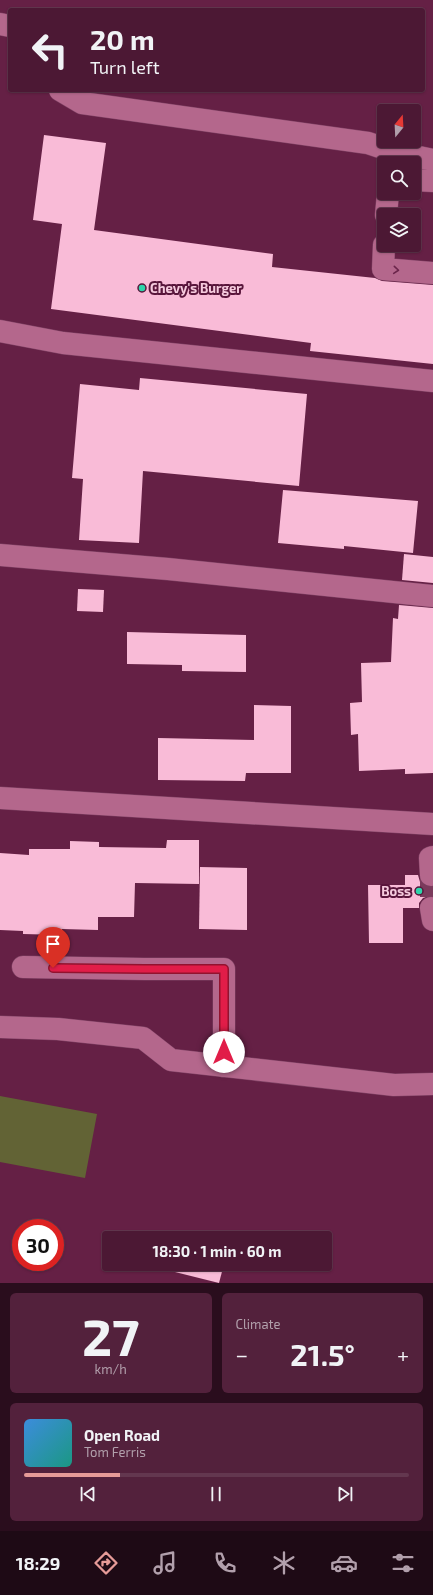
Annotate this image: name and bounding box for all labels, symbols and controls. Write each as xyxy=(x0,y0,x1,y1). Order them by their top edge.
text: 20 m xyxy=(90,22,155,56)
icon: left xyxy=(24,24,76,76)
text: Turn left xyxy=(90,56,160,78)
north arrow xyxy=(377,104,421,148)
map controls xyxy=(377,104,421,252)
button: search xyxy=(377,156,421,200)
button: layers xyxy=(377,208,421,252)
one-way arrow xyxy=(393,265,399,274)
place label: Chevy's Burger xyxy=(150,280,242,296)
marker: Chevy's Burger xyxy=(137,283,147,293)
place label: Boss xyxy=(381,883,411,899)
marker: Boss xyxy=(414,886,424,896)
pin xyxy=(36,927,70,968)
icon: arrive xyxy=(42,933,64,955)
position arrow xyxy=(203,1031,245,1073)
speed limit sign: 30 xyxy=(12,1219,64,1271)
text: 18:30 · 1 min · 60 m xyxy=(152,1242,282,1260)
text: 27 xyxy=(82,1304,140,1366)
text: Climate xyxy=(236,1316,280,1332)
text: 21.5° xyxy=(290,1336,355,1372)
text: − xyxy=(236,1341,248,1367)
text: + xyxy=(397,1341,409,1367)
text: km/h xyxy=(95,1361,127,1377)
text: Open Road xyxy=(84,1426,160,1444)
text: Tom Ferris xyxy=(84,1444,146,1460)
icon: previous xyxy=(77,1483,99,1505)
icon: pause xyxy=(205,1483,227,1505)
icon: next xyxy=(334,1483,356,1505)
icon: directions xyxy=(92,1549,120,1577)
icon: music xyxy=(151,1549,179,1577)
icon: phone xyxy=(211,1549,239,1577)
icon: climate xyxy=(270,1549,298,1577)
icon: car xyxy=(330,1549,358,1577)
icon: filters xyxy=(389,1549,417,1577)
text: 18:29 xyxy=(16,1552,60,1574)

